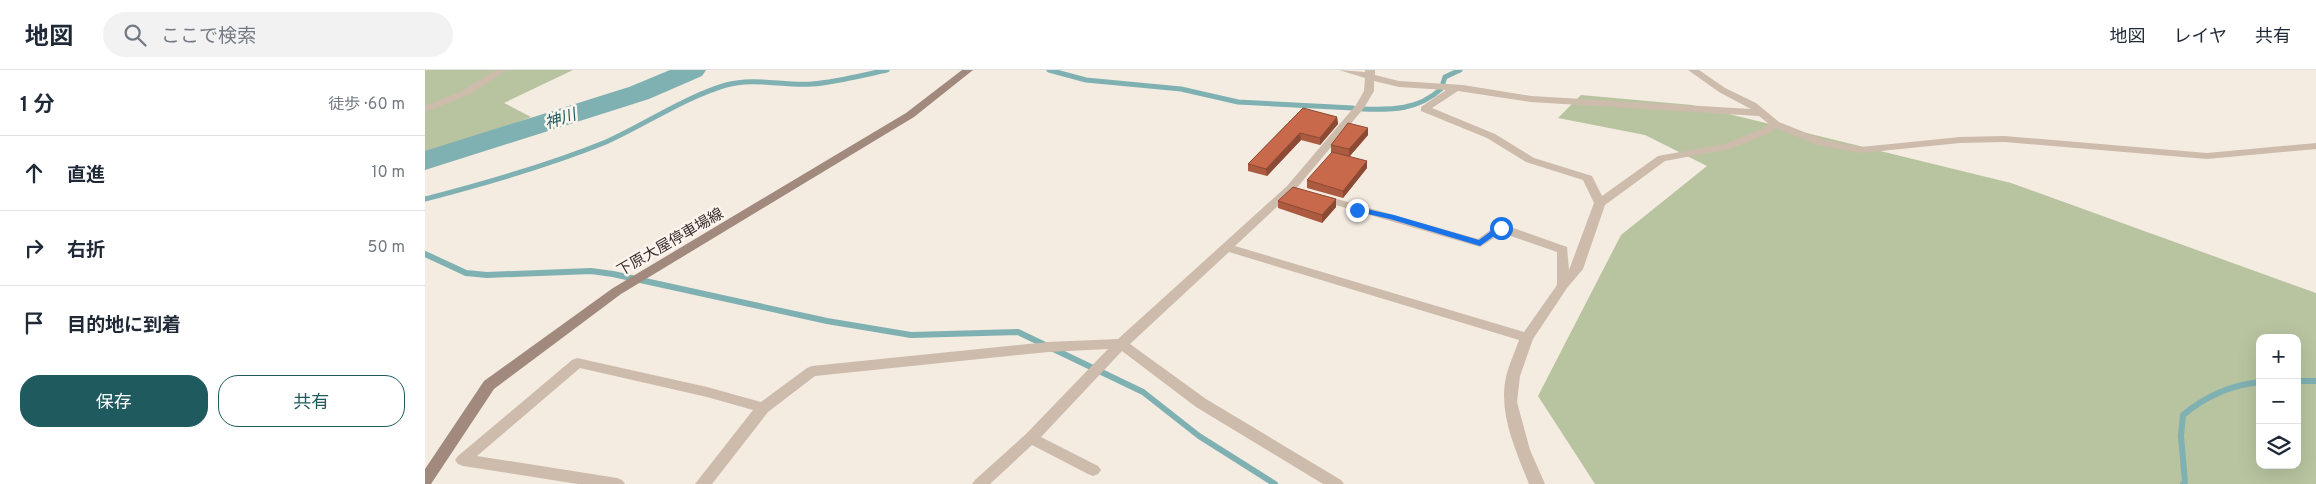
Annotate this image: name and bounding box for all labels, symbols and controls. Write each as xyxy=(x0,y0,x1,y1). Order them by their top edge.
search box xyxy=(103,12,453,57)
icon: search xyxy=(121,21,149,49)
text: 地図 xyxy=(25,23,73,53)
text: ここで検索 xyxy=(161,25,256,49)
text: 地図 xyxy=(2110,26,2146,49)
text: レイヤ xyxy=(2174,26,2227,49)
text: 共有 xyxy=(2255,26,2291,49)
text: 1 分 xyxy=(20,92,55,119)
text: 徒歩 · 60 m xyxy=(328,95,405,115)
water label: 神川 xyxy=(542,105,581,134)
icon: ahead xyxy=(20,159,48,187)
text: 10 m xyxy=(371,163,405,183)
text: 直進 xyxy=(67,164,105,188)
route end xyxy=(1346,199,1369,222)
street label: 下原大屋停車場線 xyxy=(614,205,727,282)
route start xyxy=(1490,217,1513,240)
icon: right xyxy=(20,234,48,262)
text: 50 m xyxy=(368,238,405,258)
text: 右折 xyxy=(67,239,105,263)
icon: arrive xyxy=(20,309,48,337)
text: 目的地に到着 xyxy=(67,314,181,338)
map controls xyxy=(2256,334,2301,469)
button: + xyxy=(2256,334,2301,379)
button: 保存 xyxy=(20,375,208,427)
button: 共有 xyxy=(218,375,405,427)
button: − xyxy=(2256,379,2301,424)
button: layers xyxy=(2256,424,2301,469)

